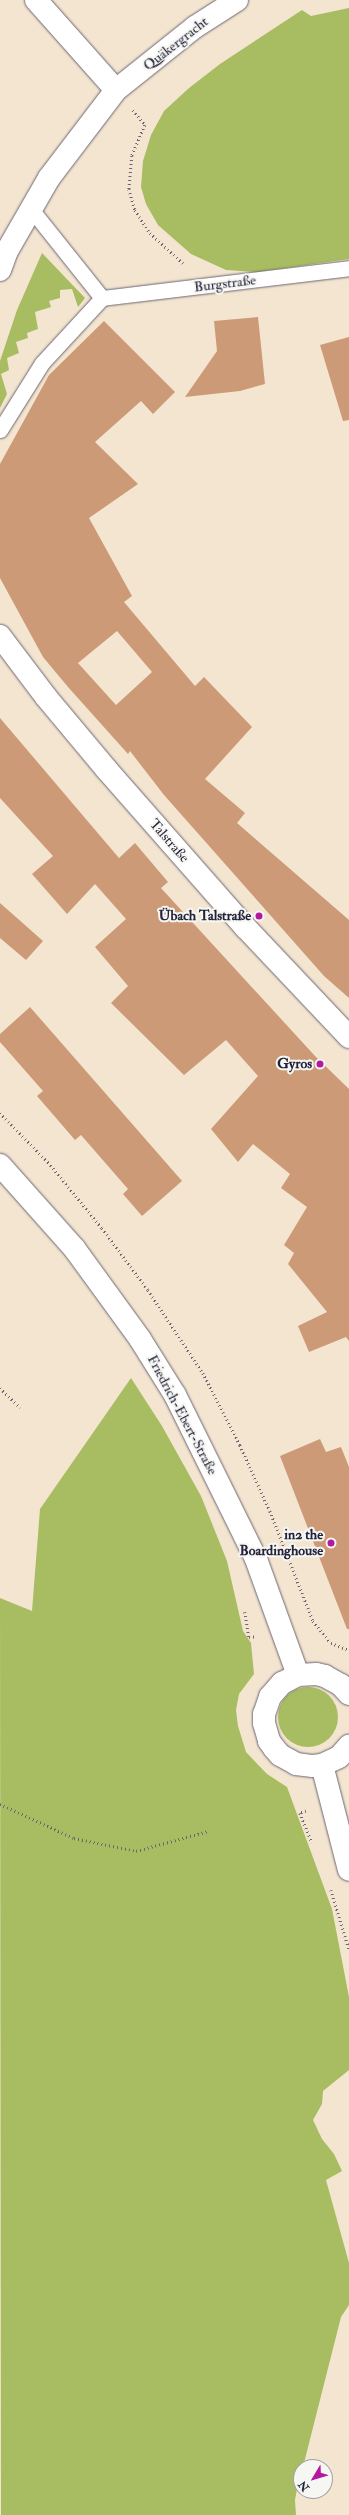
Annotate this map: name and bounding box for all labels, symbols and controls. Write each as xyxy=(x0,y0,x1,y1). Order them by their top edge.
street label: Quäkergracht xyxy=(140,13,212,75)
street label: Burgstraße xyxy=(193,272,257,296)
street label: Talstraße xyxy=(146,816,192,866)
place label: Übach Talstraße xyxy=(159,908,251,924)
marker: Übach Talstraße xyxy=(254,911,264,921)
place label: Gyros xyxy=(277,1056,312,1072)
marker: Gyros xyxy=(315,1059,325,1069)
street label: Friedrich-Ebert-Straße xyxy=(143,1352,221,1478)
place label: in2 the Boardinghouse xyxy=(239,1527,323,1560)
marker: in2 the Boardinghouse xyxy=(326,1538,336,1548)
north arrow xyxy=(293,2459,333,2499)
text: N xyxy=(296,2478,312,2494)

